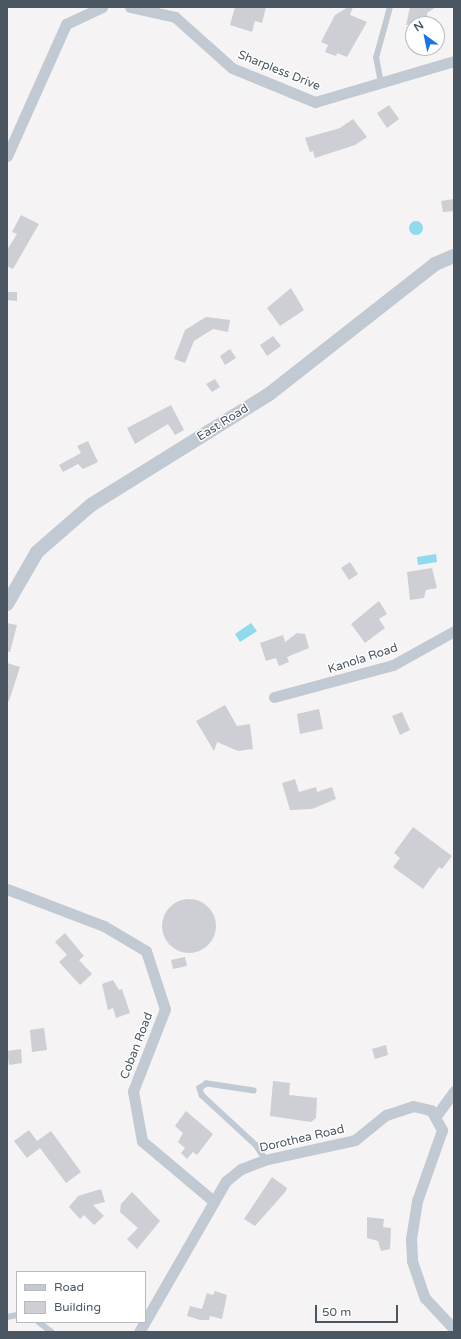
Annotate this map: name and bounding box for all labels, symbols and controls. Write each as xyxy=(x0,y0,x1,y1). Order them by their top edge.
north arrow xyxy=(405,16,445,56)
text: N xyxy=(411,18,426,34)
street label: Sharpless Drive xyxy=(236,48,322,94)
street label: East Road xyxy=(195,402,251,444)
street label: Kanola Road xyxy=(326,641,400,677)
street label: Coban Road xyxy=(118,1011,156,1081)
street label: Dorothea Road xyxy=(258,1122,346,1156)
legend xyxy=(16,1271,146,1323)
text: Road xyxy=(54,1280,84,1294)
scale bar xyxy=(317,1297,400,1323)
text: Building xyxy=(54,1300,101,1314)
text: 50 m xyxy=(322,1305,351,1319)

